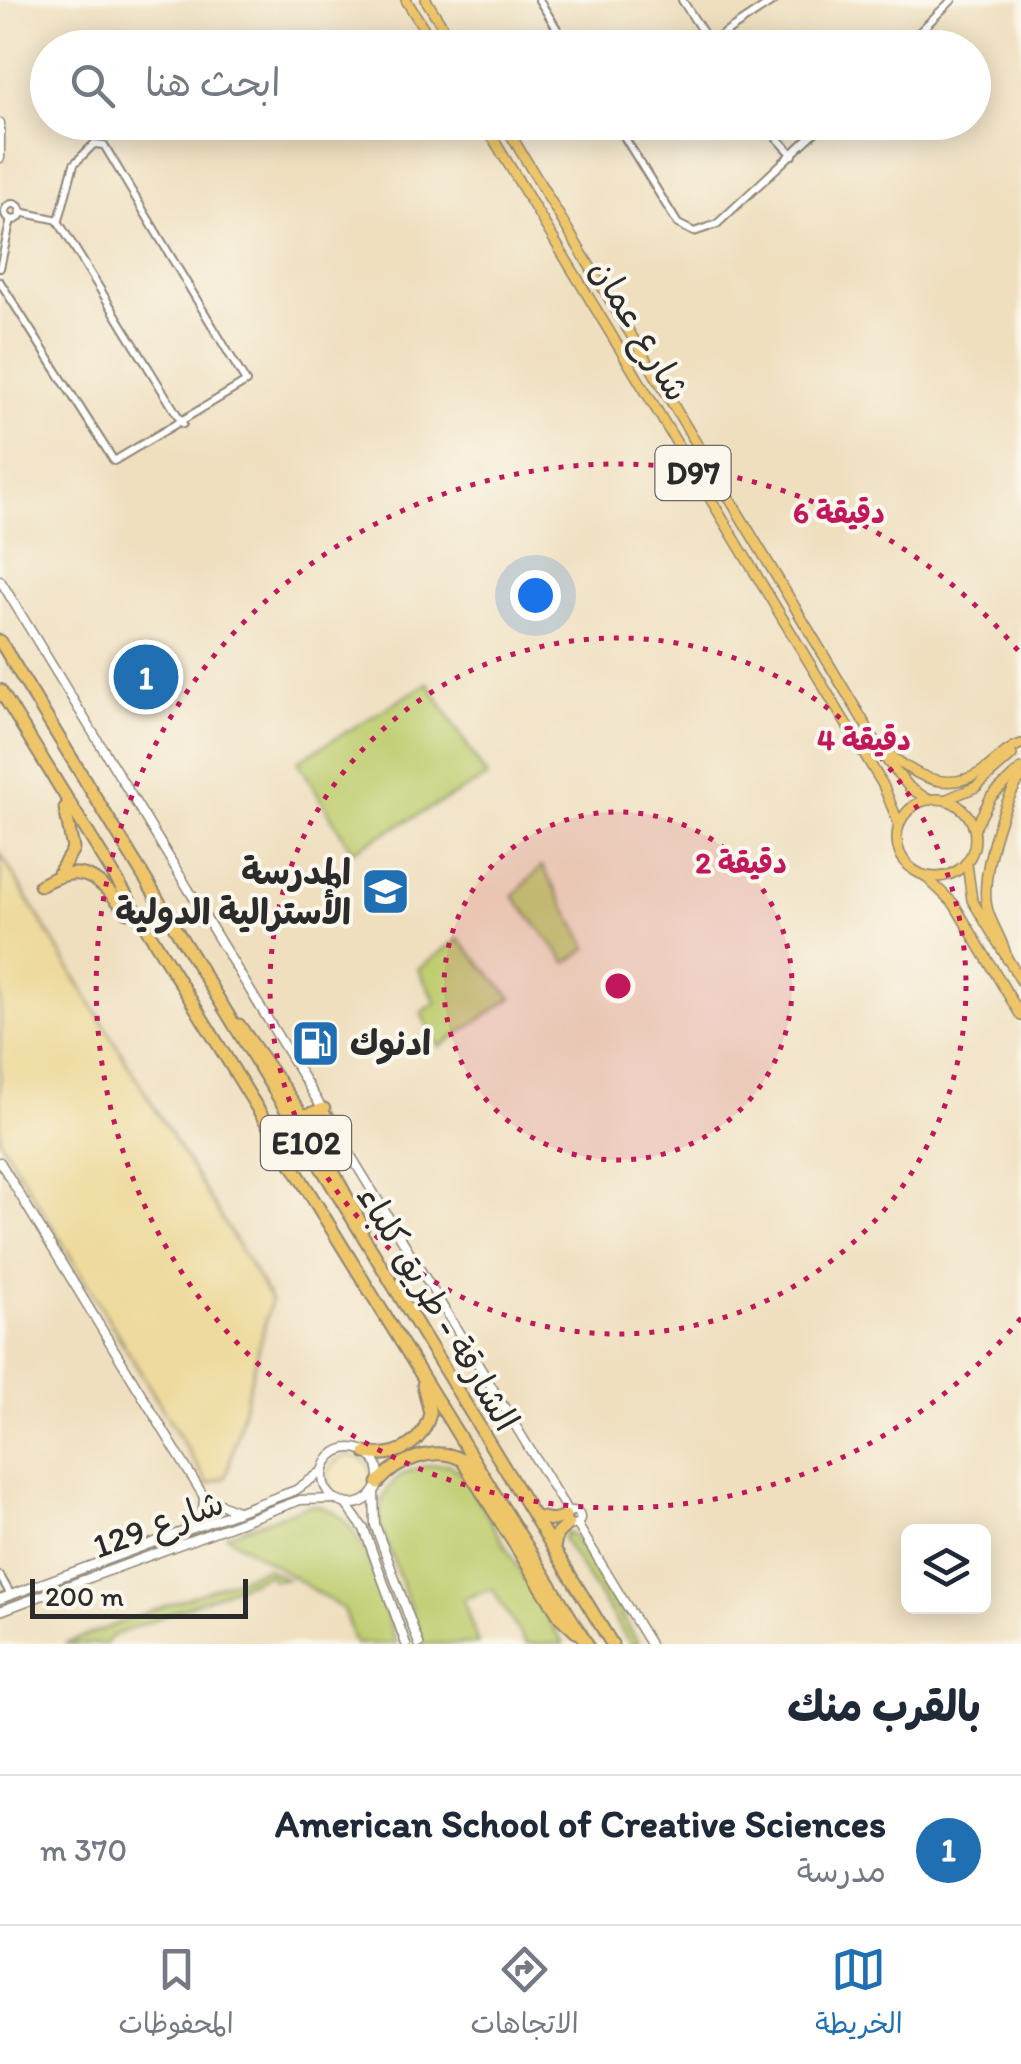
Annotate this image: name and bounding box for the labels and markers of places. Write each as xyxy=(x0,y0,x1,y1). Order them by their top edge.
pin: 1 xyxy=(114,640,178,714)
place label: المدرسة الأسترالية الدولية xyxy=(115,851,351,934)
school or university icon: المدرسة الأسترالية الدولية xyxy=(360,866,412,918)
centre of rings xyxy=(600,968,636,1004)
fuel station icon: ادنوك xyxy=(289,1017,341,1069)
place label: ادنوك xyxy=(350,1022,431,1065)

